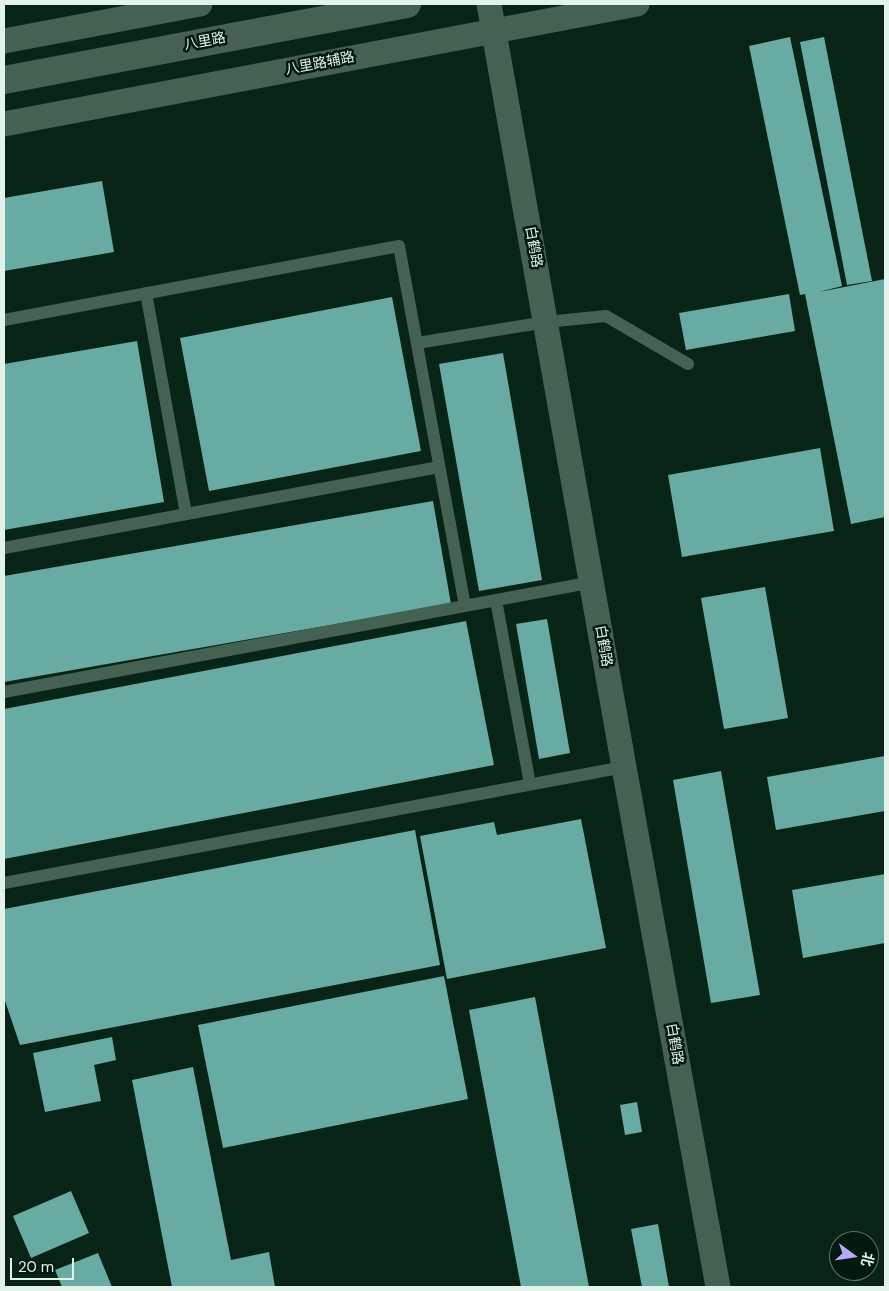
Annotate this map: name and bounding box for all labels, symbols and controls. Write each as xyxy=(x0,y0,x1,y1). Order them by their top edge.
street label: 八里路 xyxy=(183,30,227,54)
street label: 八里路辅路 xyxy=(284,49,356,79)
street label: 白鹤路 xyxy=(521,225,545,269)
street label: 白鹤路 xyxy=(591,624,615,668)
street label: 白鹤路 xyxy=(662,1022,686,1066)
north arrow xyxy=(829,1231,879,1281)
scale bar xyxy=(12,1248,76,1280)
text: 北 xyxy=(857,1250,878,1268)
text: 20 m xyxy=(18,1257,54,1277)

